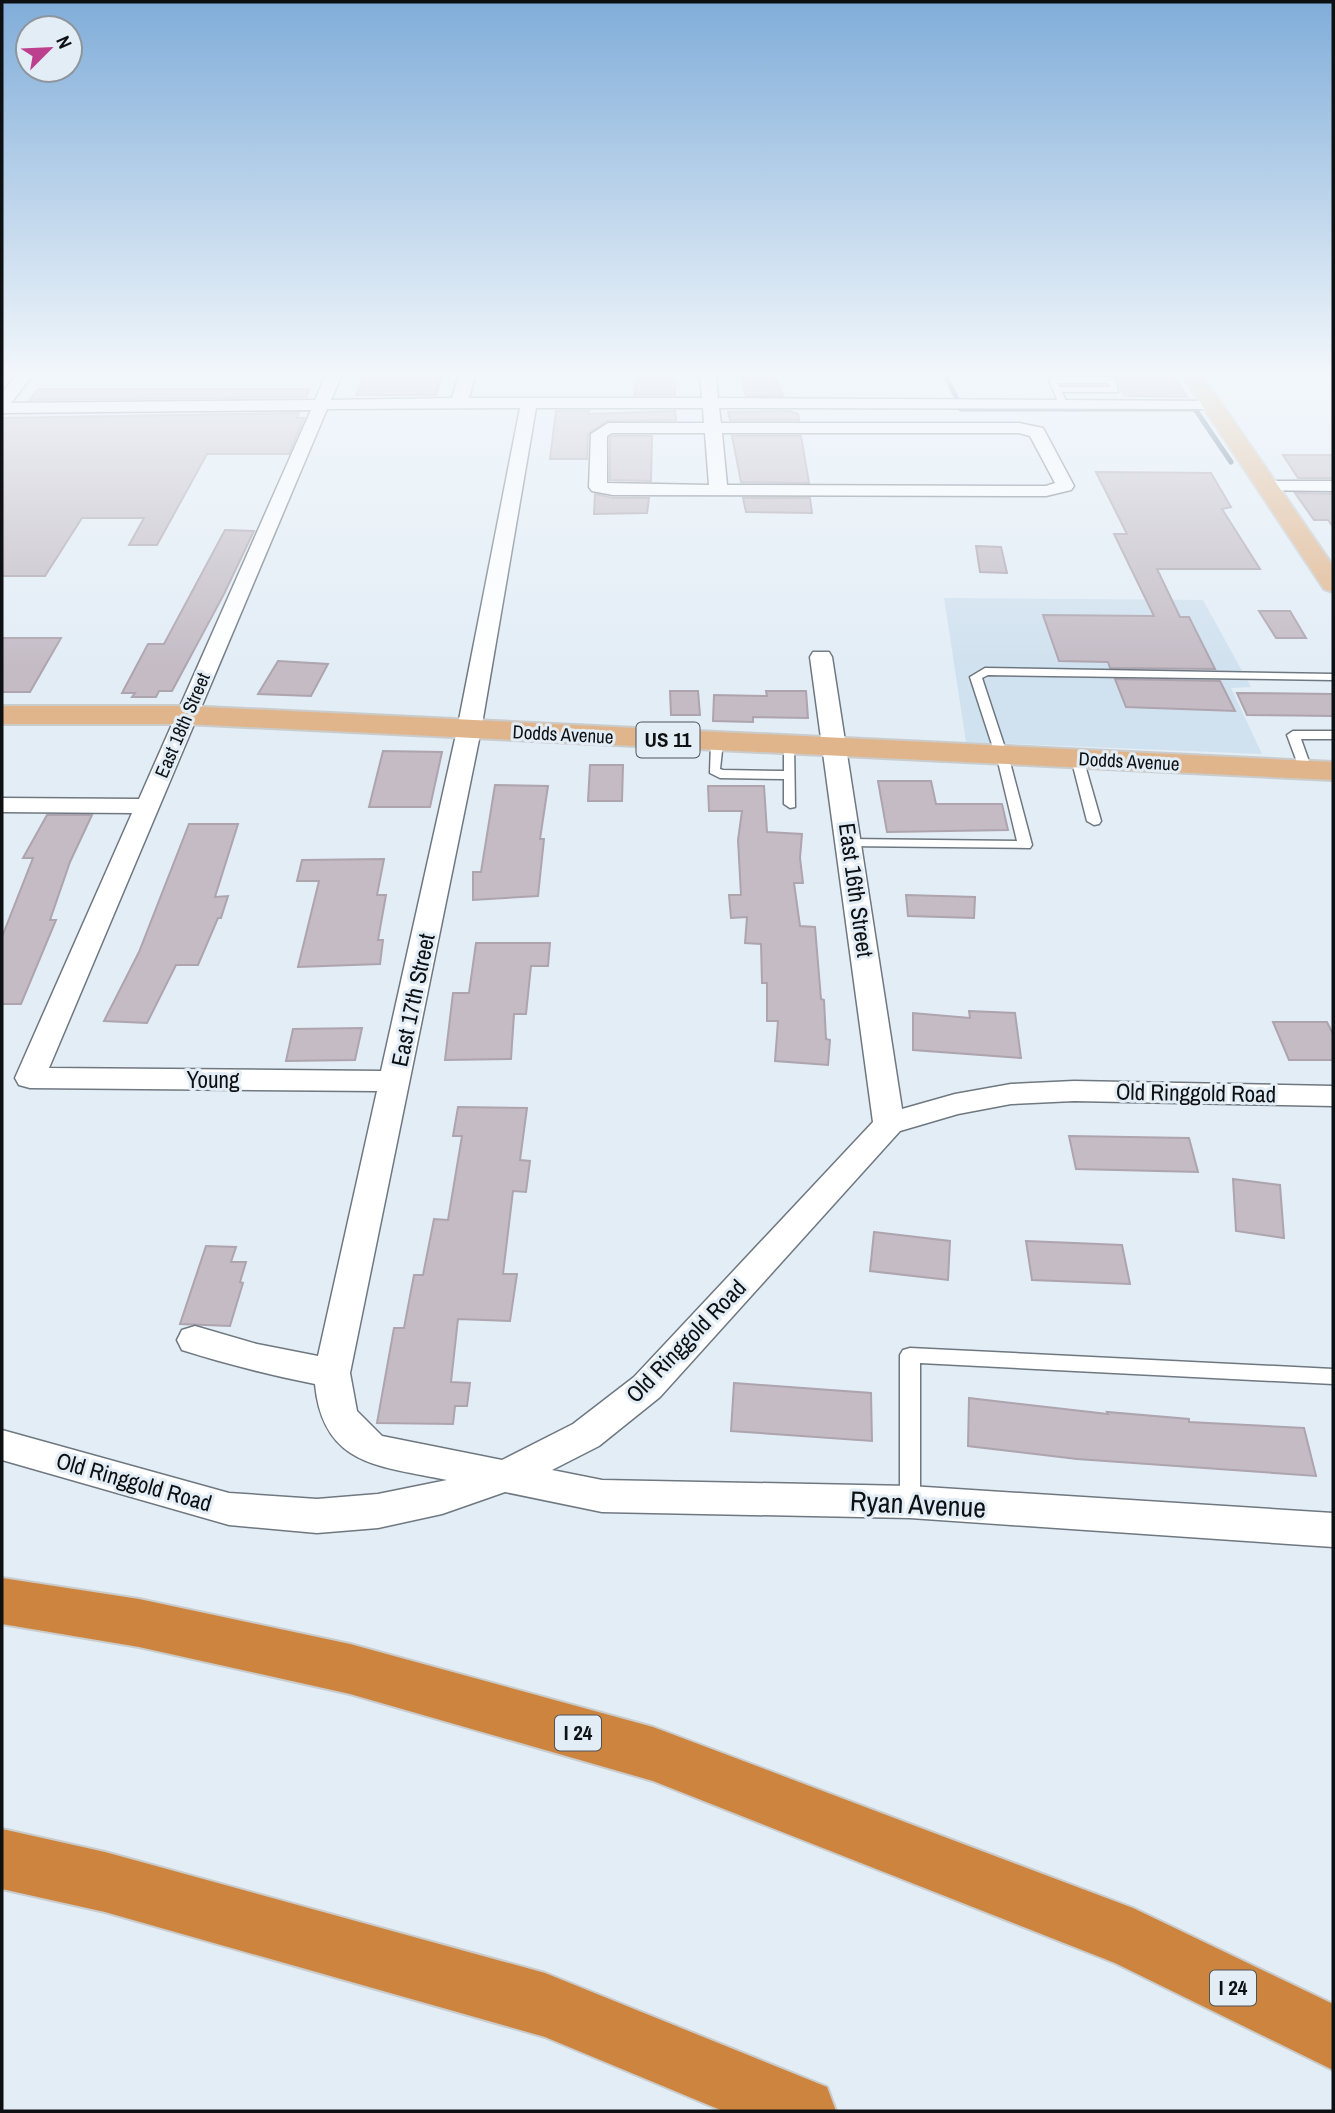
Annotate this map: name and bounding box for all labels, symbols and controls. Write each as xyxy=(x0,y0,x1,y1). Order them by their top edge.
north arrow xyxy=(14,14,84,84)
text: N xyxy=(50,32,79,53)
street label: East 18th Street xyxy=(148,668,216,782)
street label: Dodds Avenue xyxy=(512,718,614,750)
road number: US 11 xyxy=(636,722,700,758)
street label: Dodds Avenue xyxy=(1078,745,1180,777)
street label: East 16th Street xyxy=(832,821,881,959)
street label: East 17th Street xyxy=(383,931,442,1069)
street label: Young xyxy=(186,1064,240,1095)
street label: Old Ringgold Road xyxy=(1116,1076,1276,1109)
street label: Old Ringgold Road xyxy=(619,1272,753,1409)
street label: Old Ringgold Road xyxy=(53,1445,216,1519)
street label: Ryan Avenue xyxy=(849,1481,987,1527)
road number: I 24 xyxy=(555,1716,601,1750)
road number: I 24 xyxy=(1210,1970,1256,2006)

